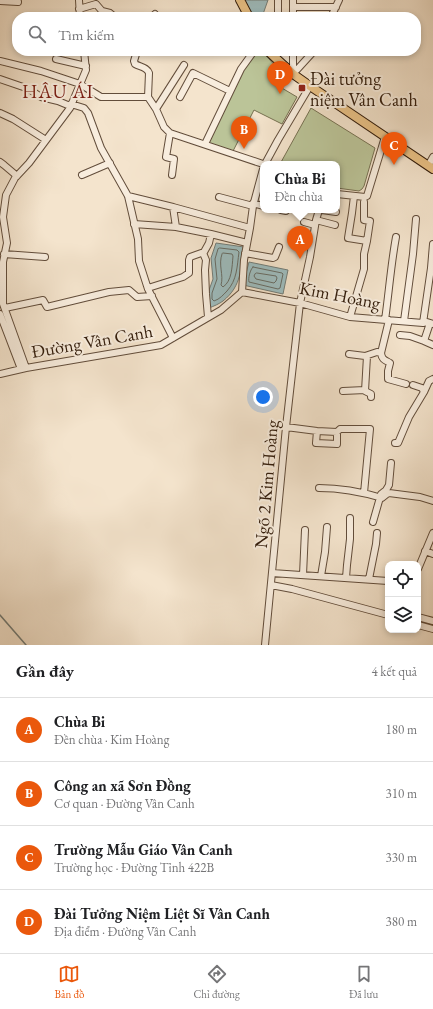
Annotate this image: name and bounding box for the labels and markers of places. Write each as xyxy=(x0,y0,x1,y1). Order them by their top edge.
pin: D xyxy=(267,61,293,94)
place label: Đài tưởng niệm Vân Canh xyxy=(310,67,418,111)
marker: Đài tưởng niệm Vân Canh xyxy=(297,83,307,93)
pin: B xyxy=(231,116,257,149)
pin: C xyxy=(381,132,407,165)
pin: A xyxy=(287,226,313,259)

